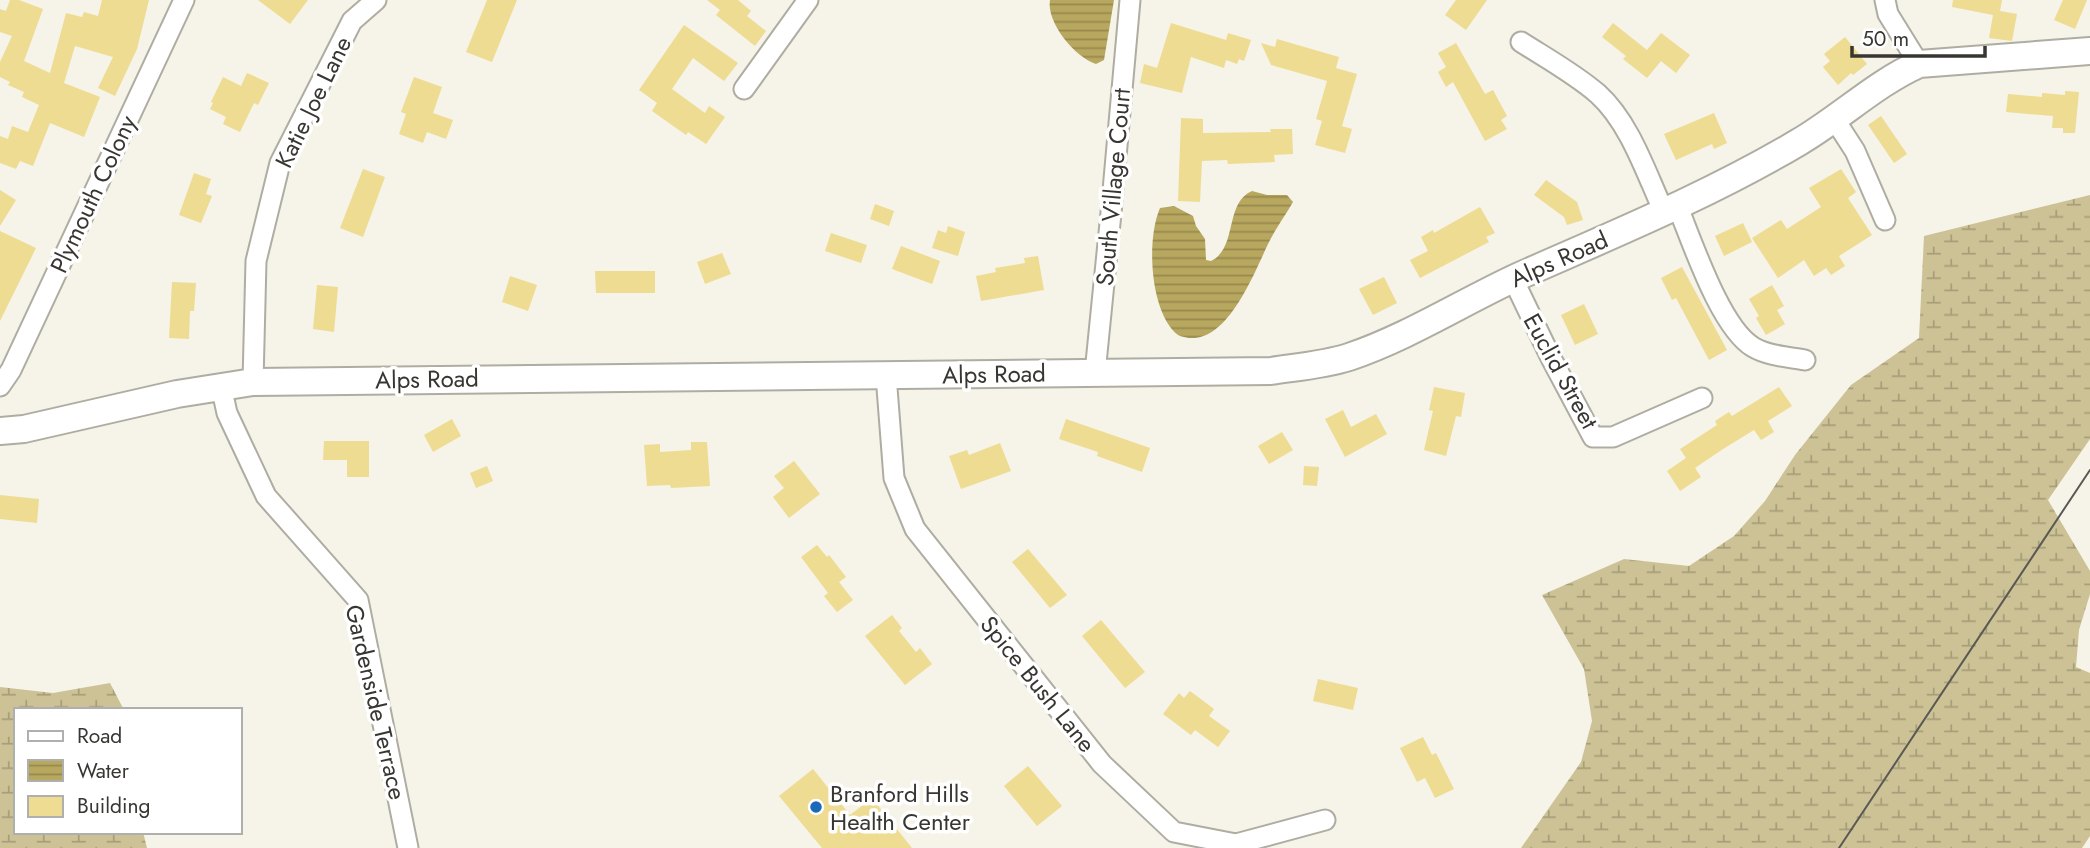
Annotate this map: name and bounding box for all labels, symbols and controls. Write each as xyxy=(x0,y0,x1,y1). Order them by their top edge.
scale bar xyxy=(1852,14,1985,58)
text: 50 m xyxy=(1862,24,1909,54)
street label: Katie Joe Lane xyxy=(266,30,360,174)
street label: South Village Court xyxy=(1087,86,1139,287)
street label: Plymouth Colony xyxy=(41,109,145,279)
street label: Alps Road xyxy=(1505,222,1613,296)
street label: Euclid Street xyxy=(1515,307,1607,435)
street label: Alps Road xyxy=(942,356,1046,392)
street label: Alps Road xyxy=(375,361,479,397)
street label: Gardenside Terrace xyxy=(337,601,415,803)
street label: Spice Bush Lane xyxy=(972,608,1104,760)
legend xyxy=(14,708,242,834)
text: Road xyxy=(77,721,122,751)
text: Water xyxy=(77,756,130,786)
place label: Branford Hills Health Center xyxy=(830,776,971,839)
text: Building xyxy=(77,791,150,821)
marker: Branford Hills Health Center xyxy=(808,799,824,815)

